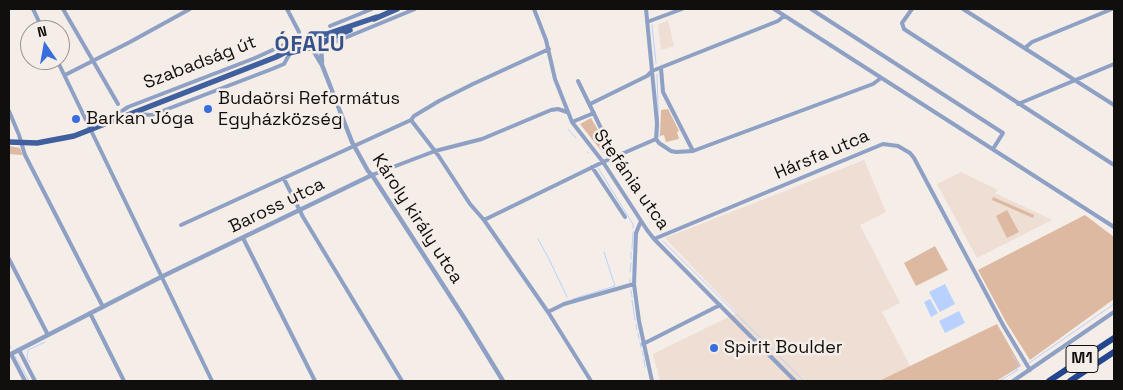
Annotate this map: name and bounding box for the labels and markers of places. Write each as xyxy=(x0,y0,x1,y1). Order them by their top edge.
place label: Budaörsi Református Egyházközség xyxy=(218,88,400,130)
marker: Budaörsi Református Egyházközség xyxy=(202,103,214,115)
place label: Barkan Jóga xyxy=(86,108,194,130)
marker: Barkan Jóga xyxy=(70,113,82,125)
place label: Spirit Boulder xyxy=(724,337,843,359)
marker: Spirit Boulder xyxy=(708,342,720,354)

